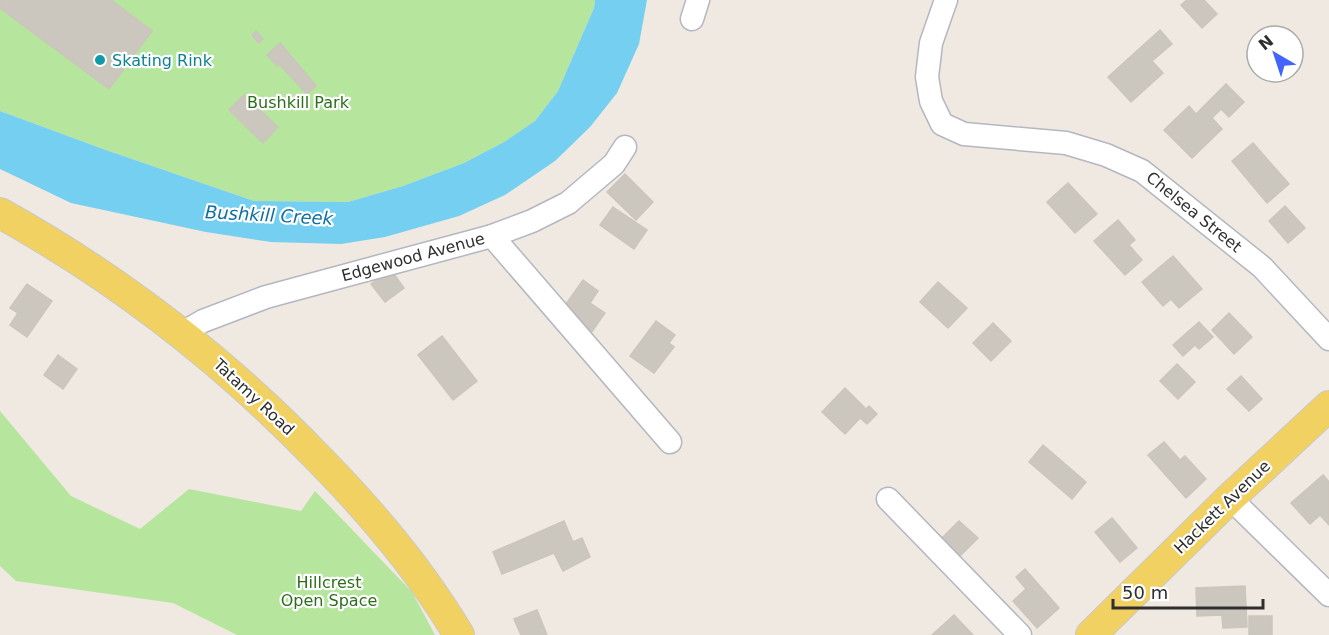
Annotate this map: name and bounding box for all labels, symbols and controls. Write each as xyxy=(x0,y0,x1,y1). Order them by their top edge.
north arrow xyxy=(1245,24,1305,84)
text: N xyxy=(1255,31,1277,54)
place label: Skating Rink xyxy=(112,51,213,70)
marker: Skating Rink xyxy=(93,53,107,67)
park label: Bushkill Park xyxy=(247,93,350,112)
street label: Chelsea Street xyxy=(1142,168,1246,256)
water label: Bushkill Creek xyxy=(204,201,335,229)
street label: Edgewood Avenue xyxy=(339,229,487,285)
street label: Tatamy Road xyxy=(209,354,298,439)
street label: Hackett Avenue xyxy=(1170,456,1274,558)
scale bar xyxy=(1113,572,1263,610)
park label: Hillcrest Open Space xyxy=(281,573,377,610)
text: 50 m xyxy=(1122,582,1168,603)

